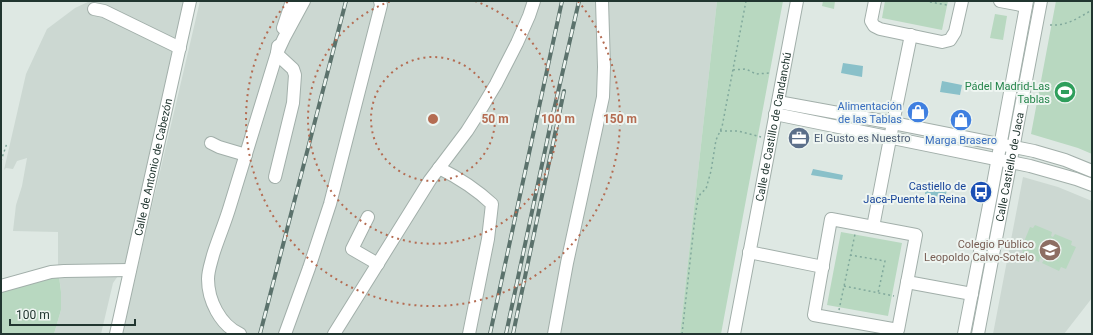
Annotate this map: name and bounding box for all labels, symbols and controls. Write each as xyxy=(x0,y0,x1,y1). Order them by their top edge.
street label: Calle de Castillo de Candanchú xyxy=(753,51,794,202)
sports icon: Pádel Madrid-Las Tablas xyxy=(1052,79,1078,105)
place label: Pádel Madrid-Las Tablas xyxy=(965,80,1050,106)
street label: Calle de Antonio de Cabezón xyxy=(132,97,175,237)
shop icon: Alimentación de las Tablas xyxy=(905,99,931,125)
place label: Alimentación de las Tablas xyxy=(838,100,902,126)
shop icon: Marga Brasero xyxy=(948,107,974,133)
street label: Calle Castiello de Jaca xyxy=(993,111,1027,223)
centre of rings xyxy=(426,112,440,126)
text: 50 m xyxy=(481,112,509,126)
text: 100 m xyxy=(541,112,575,126)
text: 150 m xyxy=(603,112,637,126)
office icon: El Gusto es Nuestro xyxy=(786,125,812,151)
place label: El Gusto es Nuestro xyxy=(814,132,911,145)
place label: Marga Brasero xyxy=(925,134,997,147)
bus stop icon: Castiello de Jaca-Puente la Reina xyxy=(968,179,994,205)
place label: Castiello de Jaca-Puente la Reina xyxy=(863,180,966,206)
school or university icon: Colegio Público Leopoldo Calvo-Sotelo xyxy=(1037,237,1063,263)
place label: Colegio Público Leopoldo Calvo-Sotelo xyxy=(924,238,1034,264)
scale bar xyxy=(10,301,135,327)
text: 100 m xyxy=(16,308,50,322)

